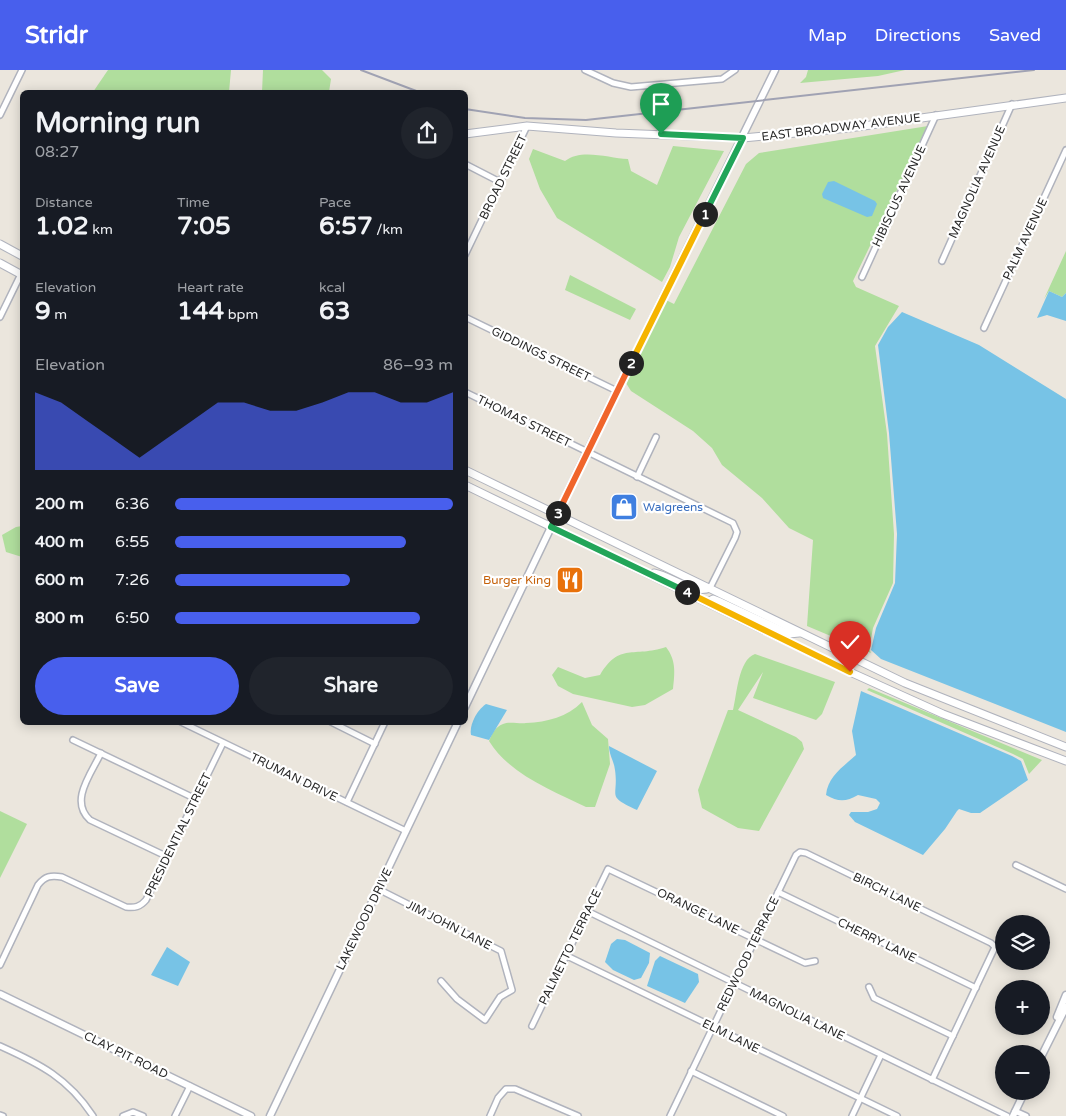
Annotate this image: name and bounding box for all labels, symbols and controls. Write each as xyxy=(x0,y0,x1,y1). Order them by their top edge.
text: Stridr xyxy=(25,21,88,50)
text: Map xyxy=(808,24,847,46)
text: Directions xyxy=(875,24,961,46)
text: Saved xyxy=(989,24,1041,46)
pin xyxy=(640,83,682,134)
icon: arrive xyxy=(647,90,675,118)
text: Morning run xyxy=(35,106,200,140)
button: share xyxy=(401,107,453,159)
street label: EAST BROADWAY AVENUE xyxy=(761,110,922,144)
street label: MAGNOLIA AVENUE xyxy=(946,123,1008,241)
street label: BROAD STREET xyxy=(476,132,530,222)
text: 08:27 xyxy=(35,142,79,162)
street label: HIBISCUS AVENUE xyxy=(869,143,929,249)
text: Distance xyxy=(35,194,93,211)
text: Time xyxy=(177,194,210,211)
text: Pace xyxy=(319,194,351,211)
street label: PALM AVENUE xyxy=(1000,195,1050,282)
pin: 1 xyxy=(692,202,718,226)
text: 1 xyxy=(701,206,710,223)
text: 1.02 xyxy=(35,211,89,241)
text: 7:05 xyxy=(177,211,231,241)
text: 6:57 xyxy=(319,211,373,241)
text: km xyxy=(89,221,113,238)
text: /km xyxy=(373,221,403,238)
text: Elevation xyxy=(35,279,96,296)
text: Heart rate xyxy=(177,279,244,296)
text: kcal xyxy=(319,279,345,296)
text: 9 xyxy=(35,296,51,326)
text: 144 xyxy=(177,296,224,326)
text: 63 xyxy=(319,296,350,326)
text: m xyxy=(51,306,67,323)
text: bpm xyxy=(224,306,258,323)
street label: GIDDINGS STREET xyxy=(489,324,593,384)
pin: 2 xyxy=(618,350,644,376)
text: Elevation xyxy=(35,355,105,375)
text: 86–93 m xyxy=(383,355,453,375)
text: 2 xyxy=(627,355,636,372)
street label: THOMAS STREET xyxy=(475,392,574,450)
shop icon: Walgreens xyxy=(609,492,639,522)
text: 200 m xyxy=(35,494,84,514)
text: 6:36 xyxy=(115,494,149,514)
pin: 3 xyxy=(546,500,570,526)
place label: Walgreens xyxy=(643,500,703,514)
text: 3 xyxy=(554,505,563,522)
text: 400 m xyxy=(35,532,84,552)
text: 6:55 xyxy=(115,532,149,552)
restaurant icon: Burger King xyxy=(555,565,585,595)
text: 600 m xyxy=(35,570,84,590)
text: 7:26 xyxy=(115,570,149,590)
place label: Burger King xyxy=(483,573,551,587)
pin: 4 xyxy=(674,580,700,604)
text: 4 xyxy=(683,584,692,601)
text: 800 m xyxy=(35,608,84,628)
text: 6:50 xyxy=(115,608,149,628)
pin xyxy=(829,621,871,672)
icon: check xyxy=(836,628,864,656)
button: Save xyxy=(35,657,239,715)
button: Share xyxy=(249,657,453,715)
street label: TRUMAN DRIVE xyxy=(248,750,340,804)
street label: PRESIDENTIAL STREET xyxy=(142,770,215,899)
street label: LAKEWOOD DRIVE xyxy=(333,865,395,972)
street label: BIRCH LANE xyxy=(851,870,924,915)
street label: ORANGE LANE xyxy=(655,885,742,937)
street label: PALMETTO TERRACE xyxy=(536,887,604,1007)
street label: REDWOOD TERRACE xyxy=(714,894,782,1014)
street label: JIM JOHN LANE xyxy=(404,897,494,953)
street label: CHERRY LANE xyxy=(835,915,919,965)
map controls xyxy=(995,915,1050,1100)
button: layers xyxy=(995,915,1050,970)
button: + xyxy=(995,980,1050,1035)
street label: MAGNOLIA LANE xyxy=(747,985,847,1043)
street label: ELM LANE xyxy=(700,1016,762,1056)
street label: CLAY PIT ROAD xyxy=(82,1029,170,1081)
button: − xyxy=(995,1045,1050,1100)

